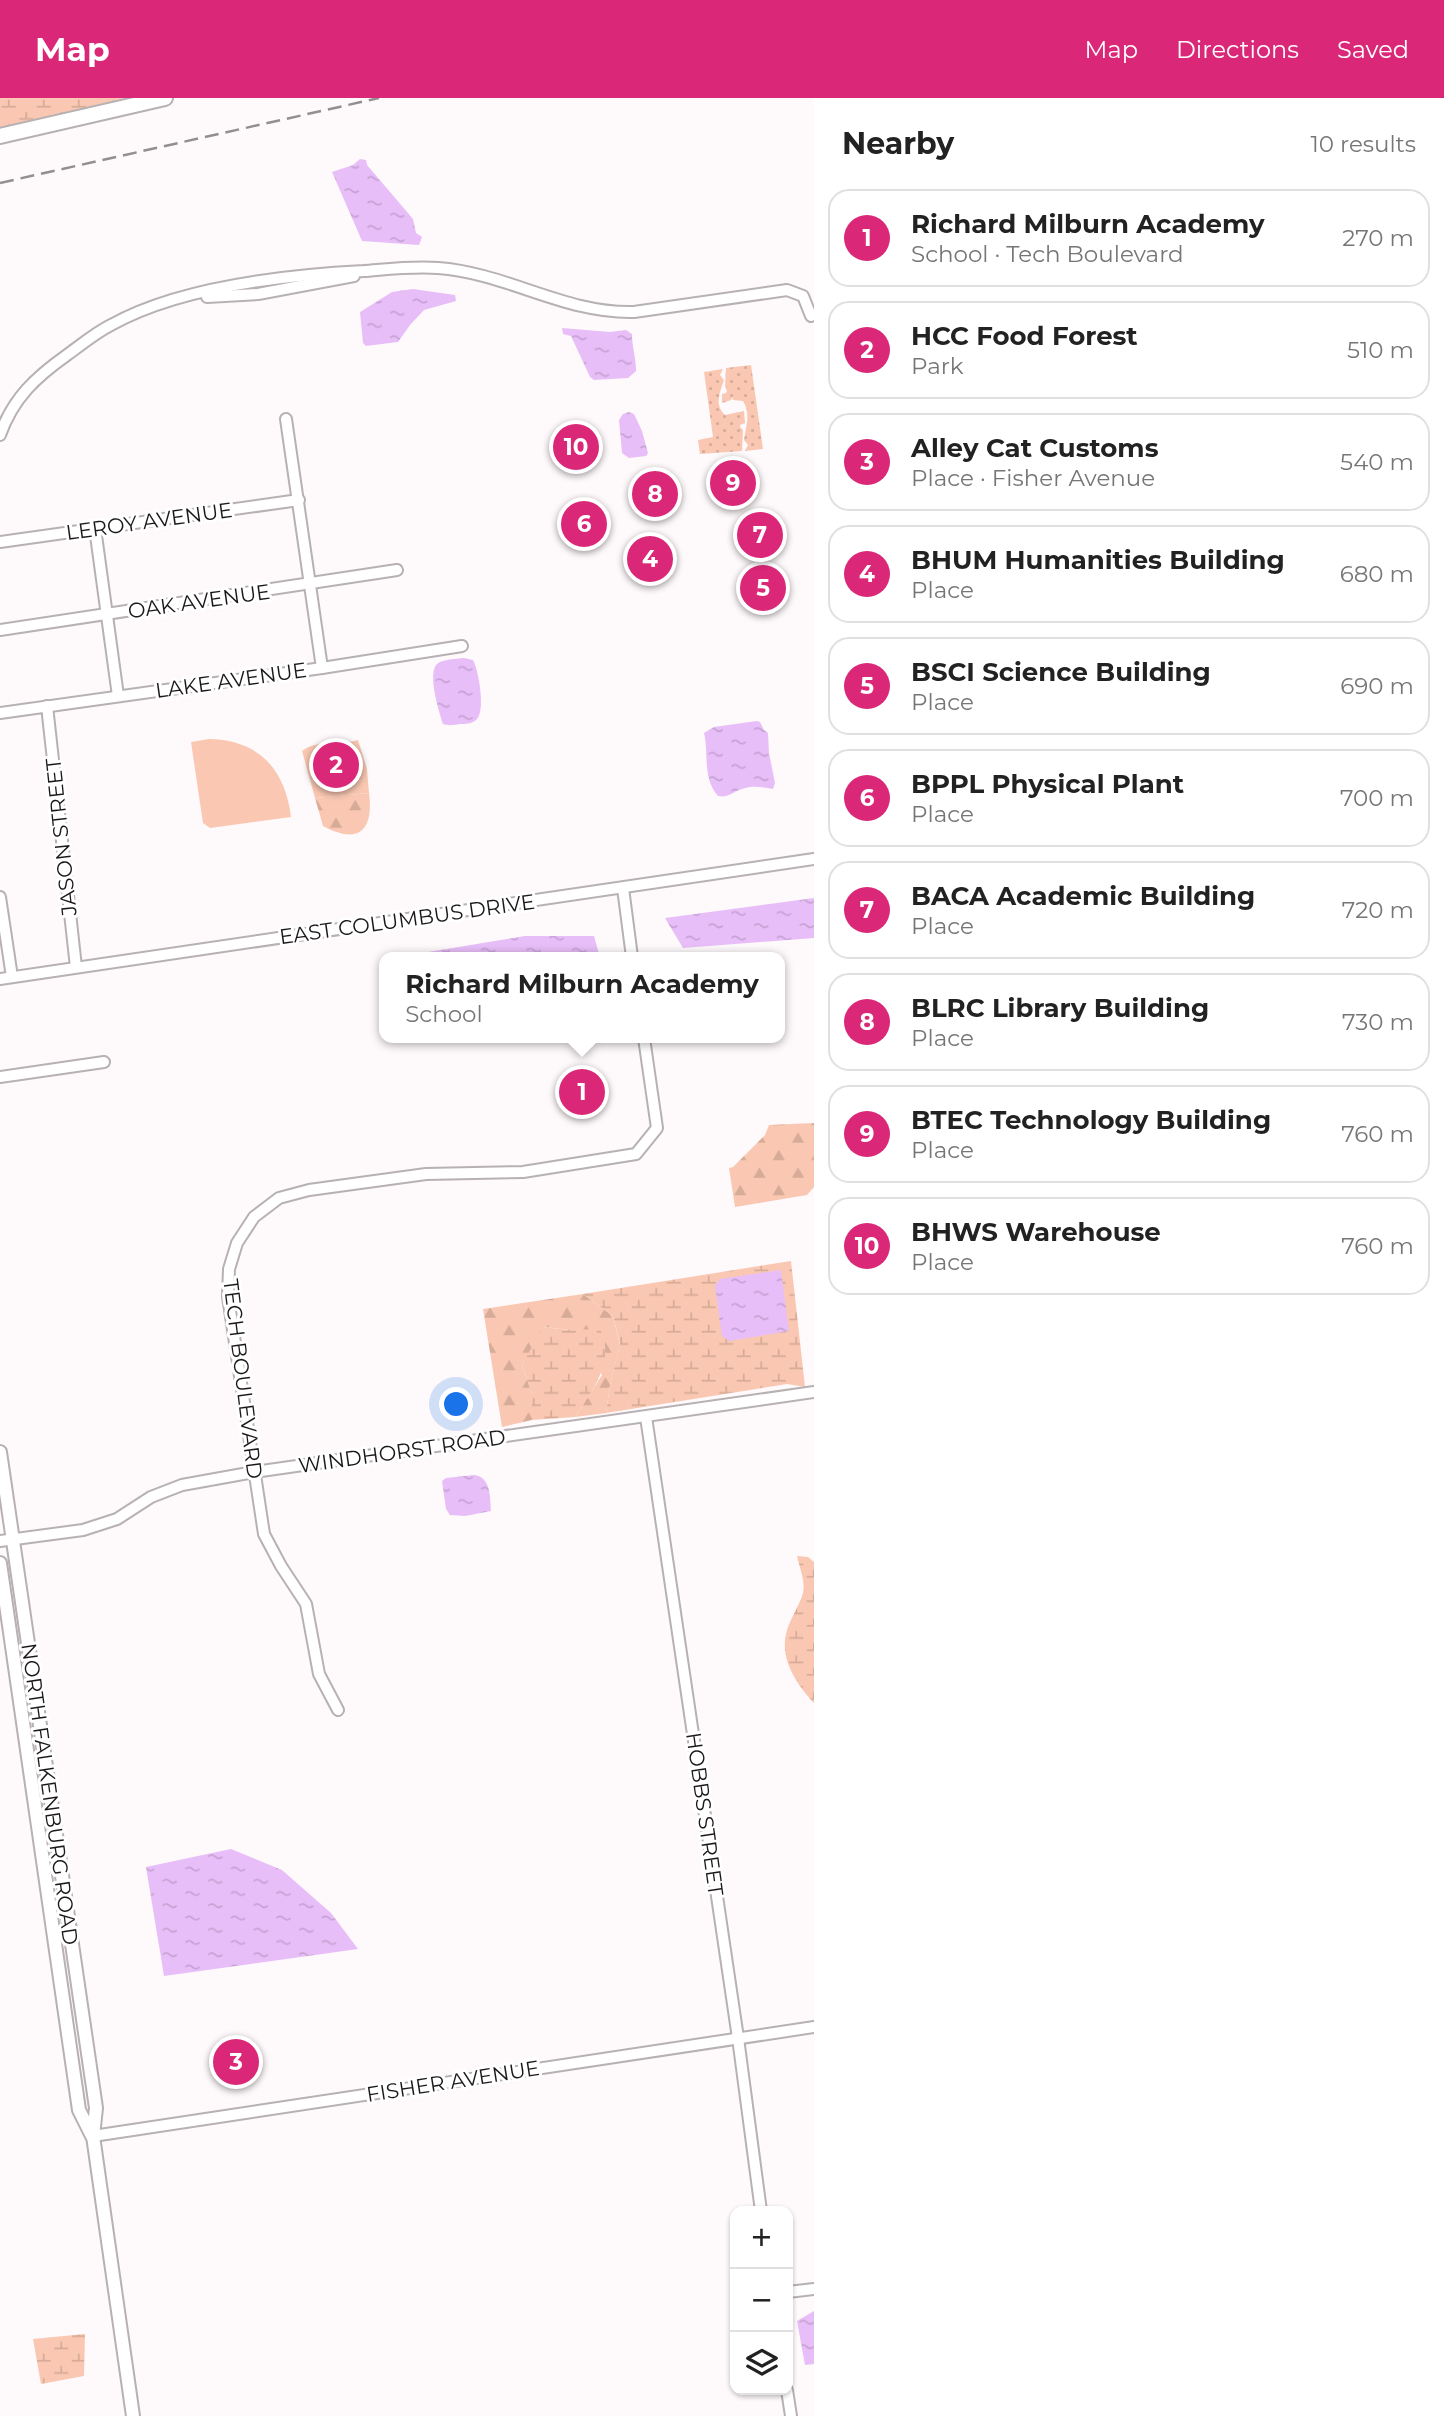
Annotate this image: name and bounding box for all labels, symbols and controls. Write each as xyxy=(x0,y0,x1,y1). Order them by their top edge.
text: Map xyxy=(35,29,110,69)
text: Map xyxy=(1085,35,1138,64)
text: Directions xyxy=(1176,35,1299,64)
text: Saved xyxy=(1337,35,1409,64)
text: Nearby xyxy=(842,125,954,162)
text: 10 results xyxy=(1310,130,1416,158)
text: Richard Milburn Academy xyxy=(911,208,1265,240)
text: 1 xyxy=(862,224,872,252)
text: 270 m xyxy=(1342,224,1414,252)
text: School · Tech Boulevard xyxy=(911,240,1184,268)
text: HCC Food Forest xyxy=(911,320,1138,352)
text: 2 xyxy=(860,336,874,364)
text: 510 m xyxy=(1347,336,1414,364)
text: Park xyxy=(911,352,964,380)
pin: 10 xyxy=(553,421,599,473)
text: Alley Cat Customs xyxy=(911,432,1158,464)
text: 3 xyxy=(860,448,874,476)
text: 540 m xyxy=(1340,448,1414,476)
pin: 9 xyxy=(710,457,756,509)
text: Place · Fisher Avenue xyxy=(911,464,1155,492)
pin: 8 xyxy=(632,468,678,520)
street label: LEROY AVENUE xyxy=(64,497,234,545)
pin: 6 xyxy=(561,498,607,550)
pin: 7 xyxy=(737,509,783,561)
pin: 4 xyxy=(627,533,673,585)
text: BHUM Humanities Building xyxy=(911,544,1285,576)
text: 4 xyxy=(859,560,875,588)
text: 680 m xyxy=(1340,560,1414,588)
pin: 5 xyxy=(740,562,786,614)
text: Place xyxy=(911,576,974,604)
street label: OAK AVENUE xyxy=(126,579,272,623)
text: BSCI Science Building xyxy=(911,656,1211,688)
street label: LAKE AVENUE xyxy=(154,657,308,703)
text: 5 xyxy=(860,672,874,700)
text: 690 m xyxy=(1340,672,1414,700)
text: Place xyxy=(911,688,974,716)
pin: 2 xyxy=(313,739,359,791)
street label: JASON STREET xyxy=(40,757,82,918)
text: BPPL Physical Plant xyxy=(911,768,1184,800)
text: 6 xyxy=(860,784,874,812)
text: 700 m xyxy=(1340,784,1414,812)
text: Place xyxy=(911,800,974,828)
text: BACA Academic Building xyxy=(911,880,1255,912)
street label: EAST COLUMBUS DRIVE xyxy=(278,889,536,949)
text: 7 xyxy=(860,896,874,924)
text: 720 m xyxy=(1342,896,1414,924)
text: Place xyxy=(911,912,974,940)
popup xyxy=(379,952,785,1043)
text: Richard Milburn Academy xyxy=(405,968,759,1000)
text: BLRC Library Building xyxy=(911,992,1209,1024)
text: School xyxy=(405,1000,483,1028)
text: 8 xyxy=(859,1008,875,1036)
text: 730 m xyxy=(1342,1008,1414,1036)
text: Place xyxy=(911,1024,974,1052)
pin: 1 xyxy=(559,1066,605,1118)
text: BTEC Technology Building xyxy=(911,1104,1271,1136)
text: 9 xyxy=(860,1120,874,1148)
text: 760 m xyxy=(1341,1120,1414,1148)
text: Place xyxy=(911,1136,974,1164)
text: BHWS Warehouse xyxy=(911,1216,1161,1248)
text: 10 xyxy=(855,1232,879,1260)
text: 760 m xyxy=(1341,1232,1414,1260)
text: Place xyxy=(911,1248,974,1276)
street label: TECH BOULEVARD xyxy=(218,1278,268,1480)
your location xyxy=(439,1387,473,1421)
street label: WINDHORST ROAD xyxy=(297,1424,507,1478)
street label: NORTH FALKENBURG ROAD xyxy=(16,1641,84,1947)
street label: HOBBS STREET xyxy=(681,1731,729,1897)
pin: 3 xyxy=(213,2036,259,2088)
street label: FISHER AVENUE xyxy=(365,2055,541,2107)
map controls xyxy=(730,2206,793,2395)
button: + xyxy=(730,2206,793,2269)
button: − xyxy=(730,2269,793,2332)
button: layers xyxy=(730,2332,793,2395)

